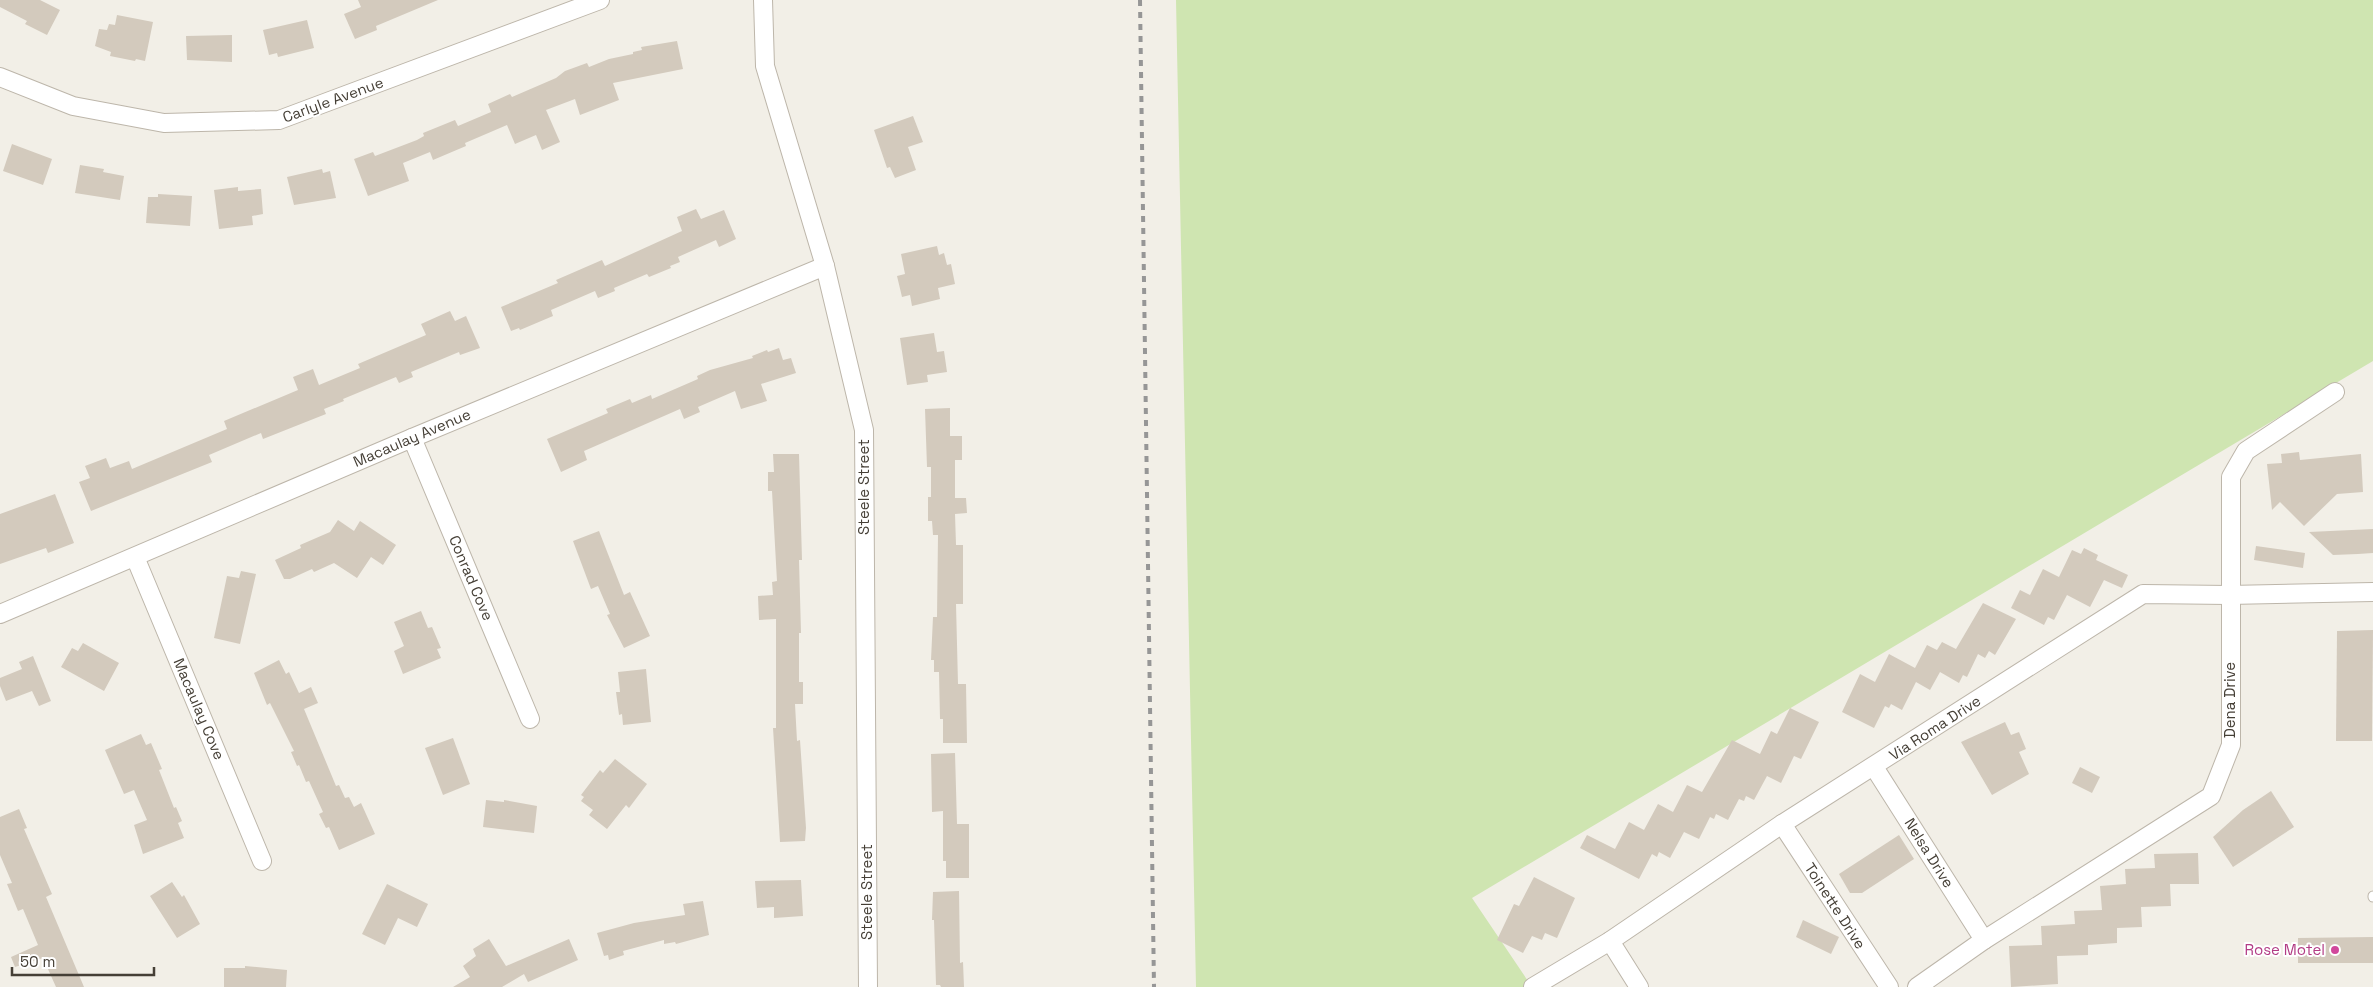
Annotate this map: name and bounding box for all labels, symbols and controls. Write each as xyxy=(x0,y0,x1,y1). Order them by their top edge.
street label: Carlyle Avenue xyxy=(280,72,386,127)
street label: Macaulay Avenue xyxy=(350,404,474,471)
street label: Steele Street xyxy=(854,439,873,535)
street label: Conrad Cove xyxy=(445,532,498,623)
street label: Macaulay Cove xyxy=(170,655,229,763)
street label: Dena Drive xyxy=(2220,662,2239,738)
street label: Via Roma Drive xyxy=(1885,691,1984,764)
street label: Nelsa Drive xyxy=(1900,814,1958,891)
street label: Steele Street xyxy=(857,844,876,940)
street label: Toinette Drive xyxy=(1801,859,1870,952)
place label: Rose Motel xyxy=(2244,940,2325,959)
scale bar xyxy=(12,944,155,976)
marker: Rose Motel xyxy=(2329,944,2341,956)
text: 50 m xyxy=(20,952,55,971)

